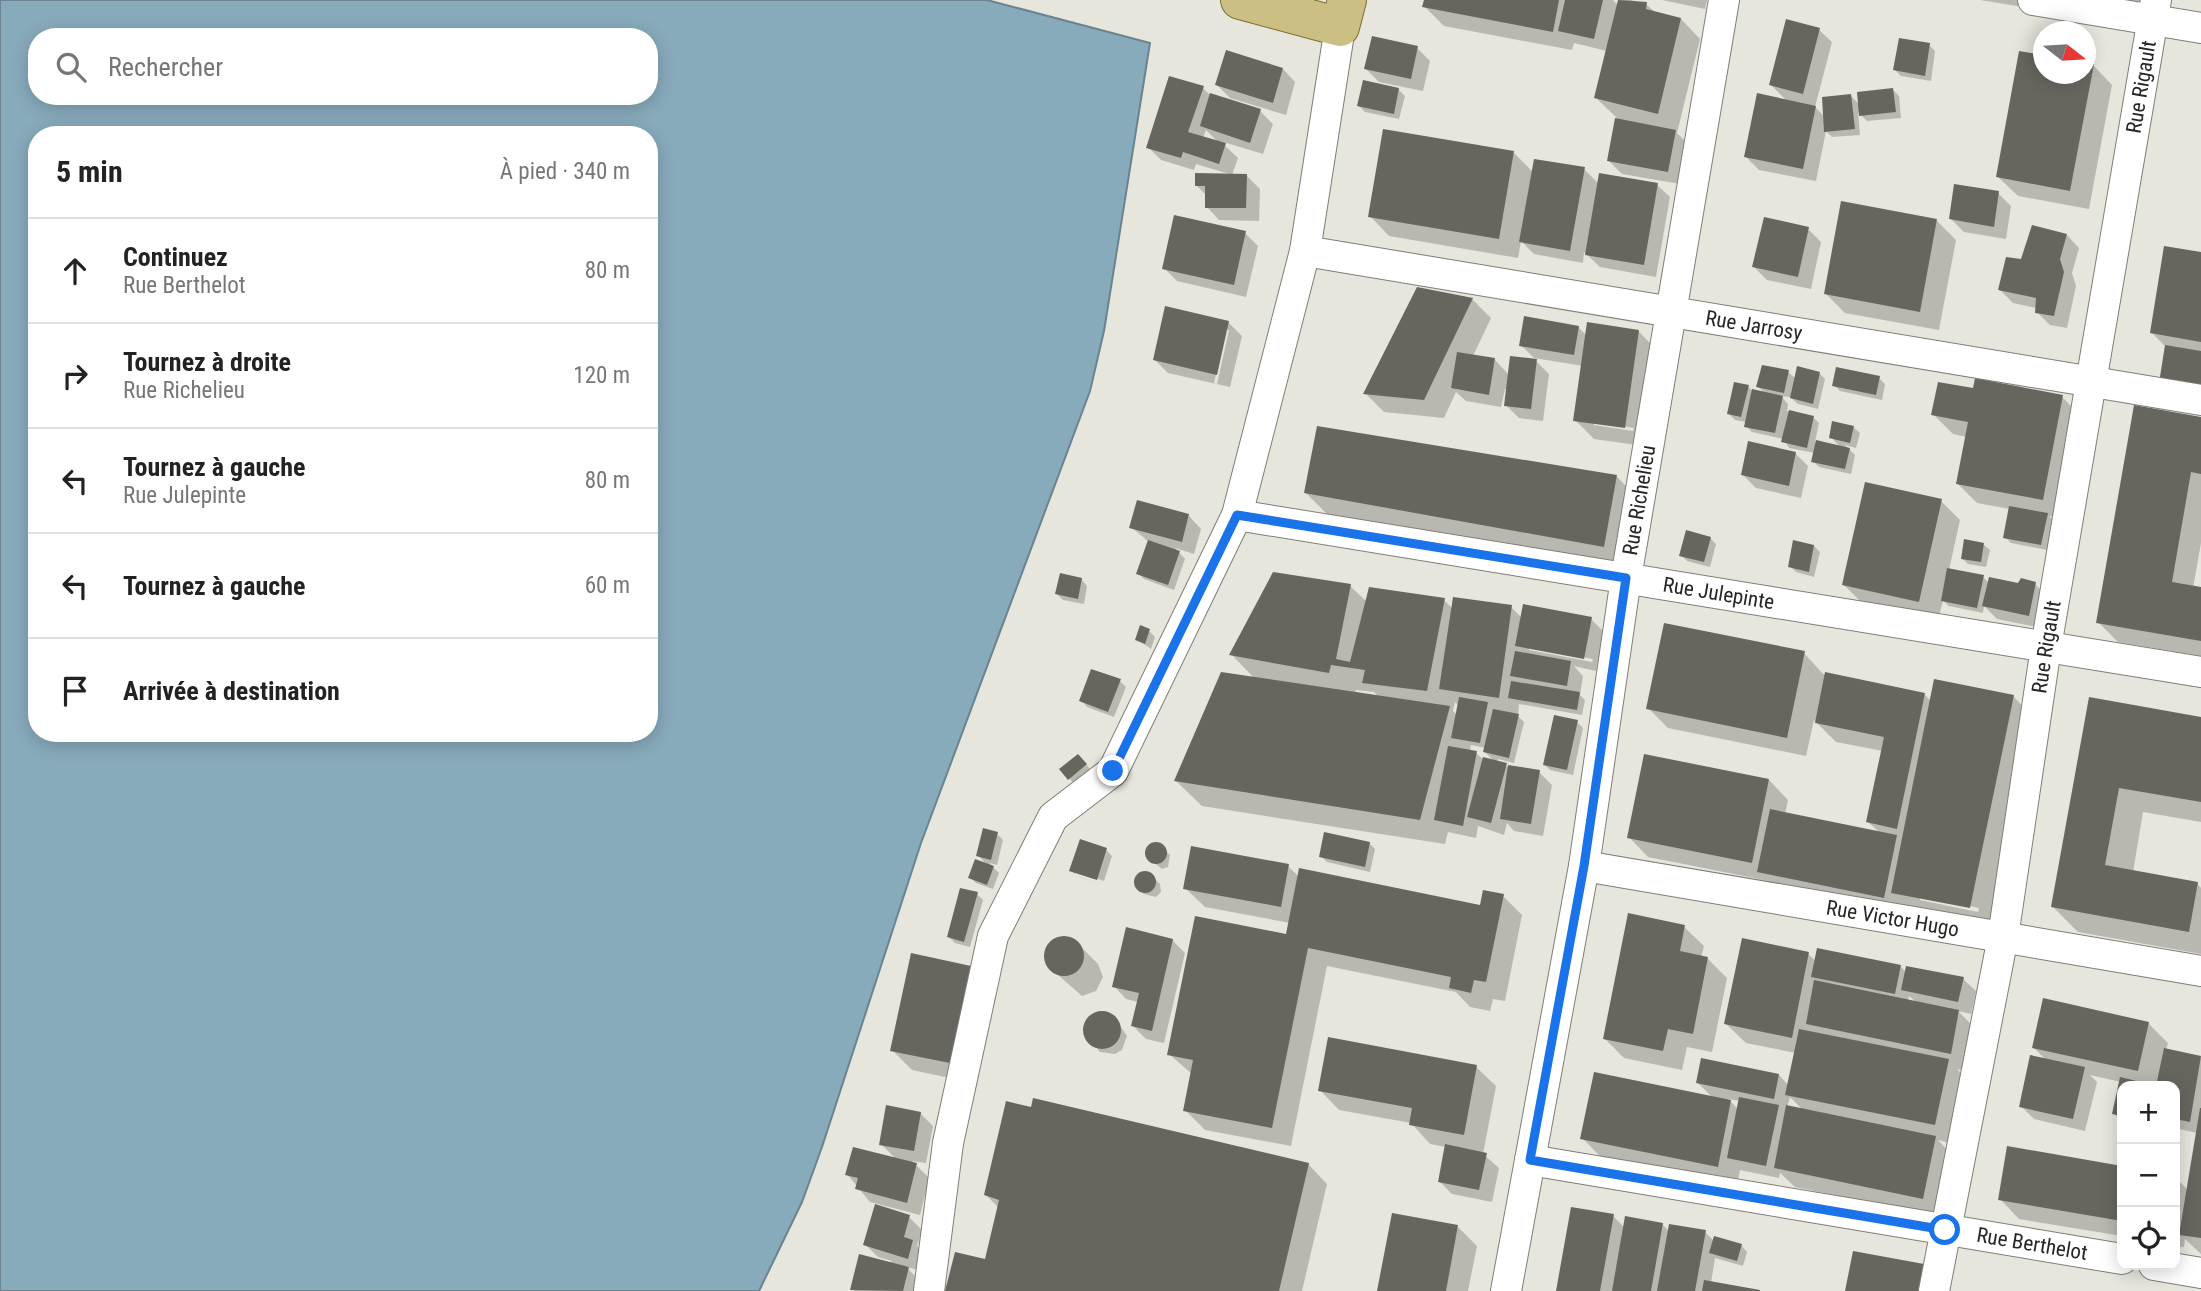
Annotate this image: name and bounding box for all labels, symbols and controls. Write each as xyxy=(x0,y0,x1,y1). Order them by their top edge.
north arrow xyxy=(2033,21,2096,84)
search box xyxy=(28,28,658,105)
street label: Rue Rigault xyxy=(2122,39,2161,135)
icon: search xyxy=(52,48,90,86)
text: Rechercher xyxy=(108,52,223,82)
text: 5 min xyxy=(56,154,123,189)
text: À pied · 340 m xyxy=(500,158,630,185)
text: Continuez xyxy=(123,242,228,272)
icon: ahead xyxy=(56,252,94,290)
text: 80 m xyxy=(585,257,630,284)
text: Rue Berthelot xyxy=(123,272,246,299)
street label: Rue Jarrosy xyxy=(1704,306,1804,346)
text: Tournez à droite xyxy=(123,347,291,377)
icon: right xyxy=(56,357,94,395)
text: 120 m xyxy=(573,362,630,389)
text: Rue Richelieu xyxy=(123,377,245,404)
street label: Rue Richelieu xyxy=(1618,443,1660,557)
text: Tournez à gauche xyxy=(123,452,305,482)
icon: left xyxy=(56,462,94,500)
text: 80 m xyxy=(585,467,630,494)
text: Rue Julepinte xyxy=(123,482,246,509)
icon: left xyxy=(56,567,94,605)
text: Tournez à gauche xyxy=(123,571,305,601)
text: 60 m xyxy=(585,572,630,599)
street label: Rue Julepinte xyxy=(1661,573,1776,614)
street label: Rue Rigault xyxy=(2027,599,2066,695)
icon: arrive xyxy=(56,672,94,710)
text: Arrivée à destination xyxy=(123,676,340,706)
route end xyxy=(1097,755,1128,786)
street label: Rue Victor Hugo xyxy=(1824,895,1961,942)
map controls xyxy=(2117,1081,2180,1270)
button: + xyxy=(2117,1081,2180,1144)
button: − xyxy=(2117,1144,2180,1207)
button: locate xyxy=(2117,1207,2180,1270)
route start xyxy=(1929,1214,1960,1245)
street label: Rue Berthelot xyxy=(1975,1223,2089,1265)

